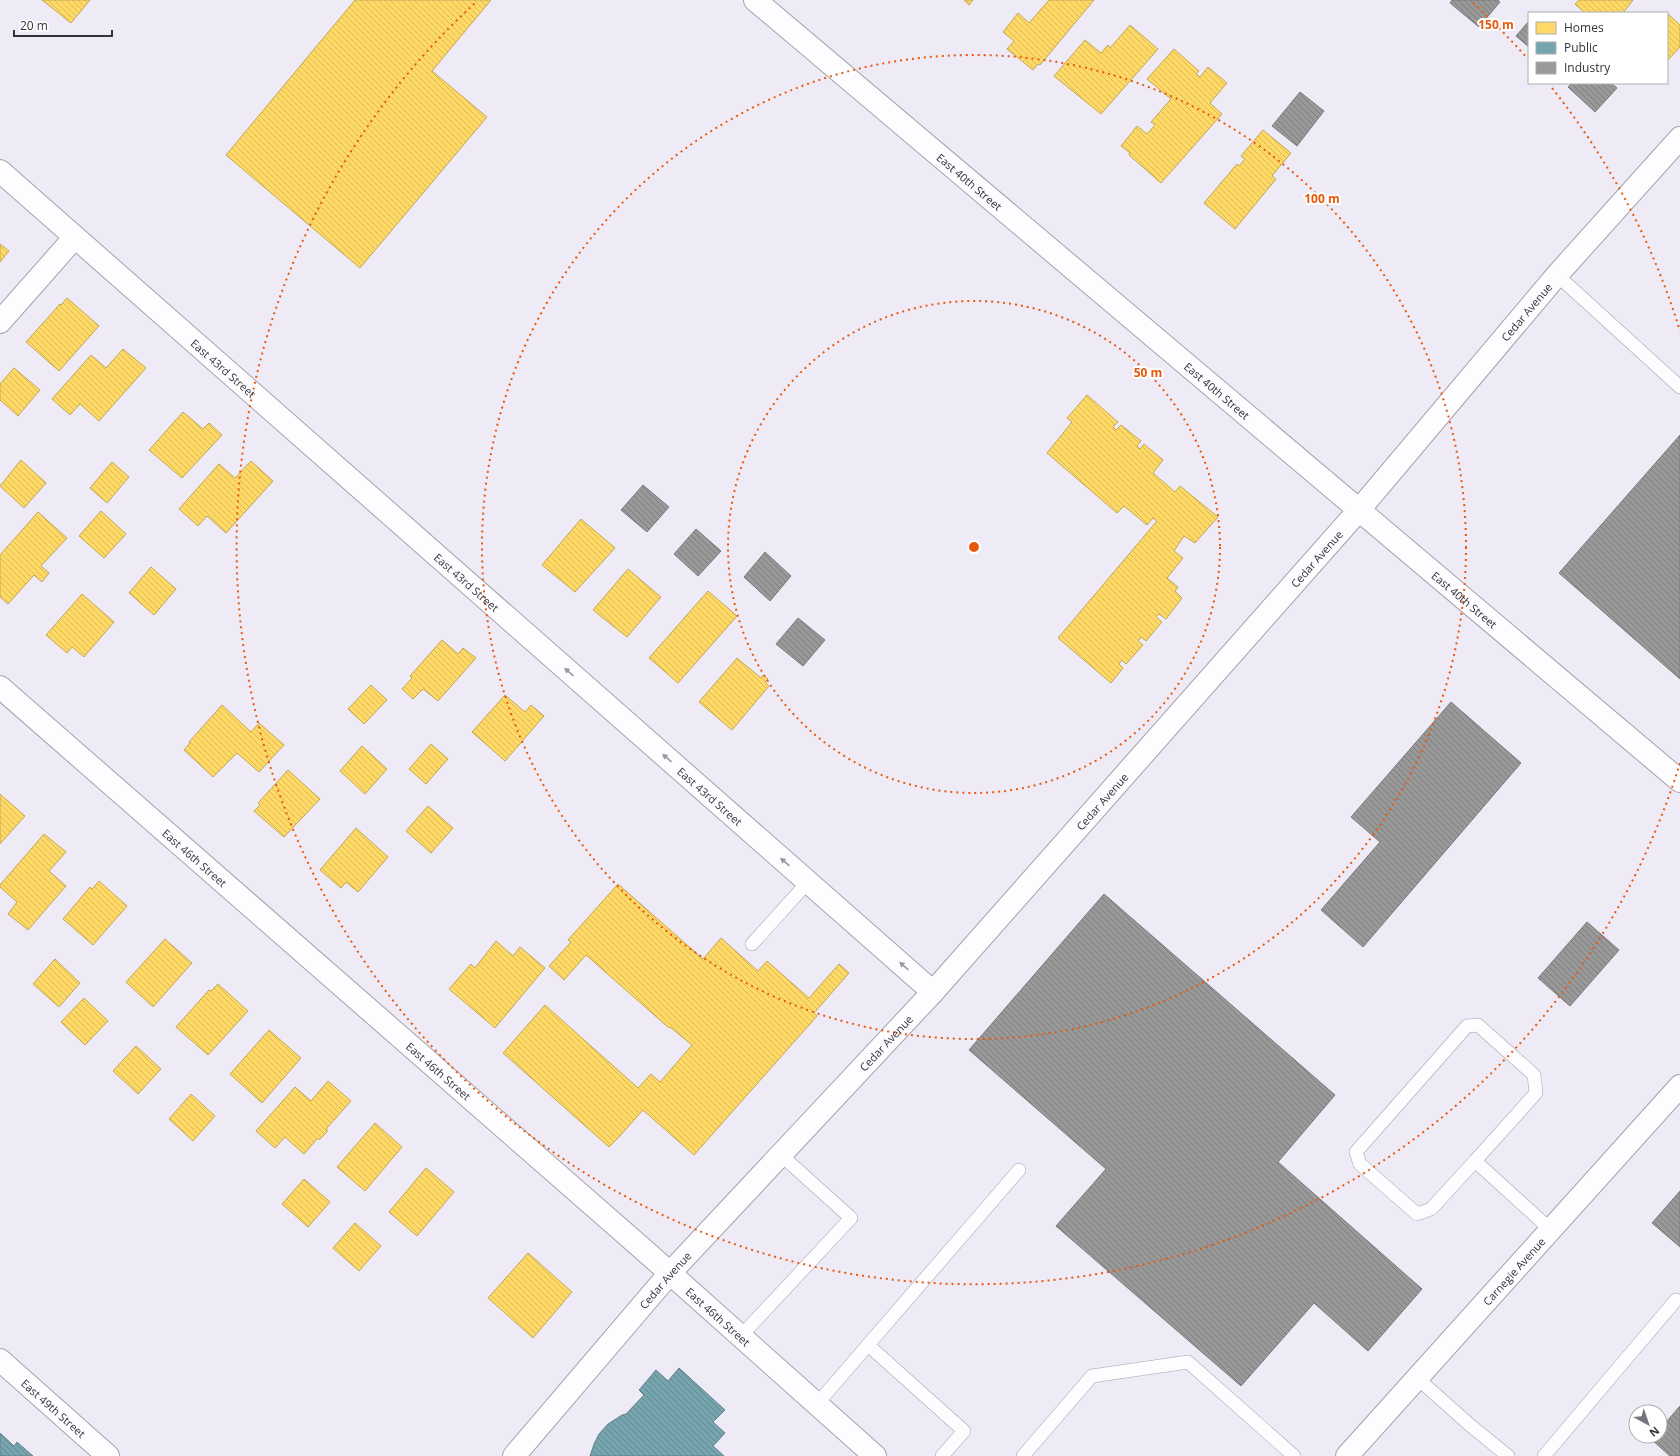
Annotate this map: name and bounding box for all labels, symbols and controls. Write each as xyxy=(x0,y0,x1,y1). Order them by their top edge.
scale bar xyxy=(14,12,112,38)
legend xyxy=(1528,12,1668,84)
text: 150 m xyxy=(1478,16,1514,33)
text: 20 m xyxy=(20,17,48,34)
text: Homes xyxy=(1564,19,1604,36)
text: Public xyxy=(1564,39,1598,56)
text: Industry xyxy=(1564,59,1611,76)
street label: East 40th Street xyxy=(934,149,1006,213)
text: 100 m xyxy=(1304,190,1340,207)
street label: Cedar Avenue xyxy=(1497,279,1555,344)
street label: East 43rd Street xyxy=(188,335,259,401)
street label: East 40th Street xyxy=(1181,358,1253,422)
text: 50 m xyxy=(1134,364,1162,381)
street label: Cedar Avenue xyxy=(1287,527,1346,590)
centre of rings xyxy=(967,540,981,554)
street label: East 43rd Street xyxy=(431,549,503,615)
street label: East 40th Street xyxy=(1429,567,1501,631)
one-way arrow xyxy=(564,667,574,676)
one-way arrow xyxy=(661,753,672,762)
street label: East 43rd Street xyxy=(675,763,746,829)
street label: Cedar Avenue xyxy=(1072,769,1131,833)
street label: East 46th Street xyxy=(160,825,231,890)
one-way arrow xyxy=(781,858,790,867)
one-way arrow xyxy=(899,962,909,971)
street label: Cedar Avenue xyxy=(856,1011,916,1074)
street label: East 46th Street xyxy=(403,1038,474,1103)
street label: Carnegie Avenue xyxy=(1479,1234,1548,1308)
street label: Cedar Avenue xyxy=(636,1248,694,1312)
street label: East 46th Street xyxy=(683,1284,754,1349)
street label: East 49th Street xyxy=(18,1375,89,1440)
north arrow xyxy=(1628,1404,1668,1444)
text: N xyxy=(1646,1423,1663,1441)

